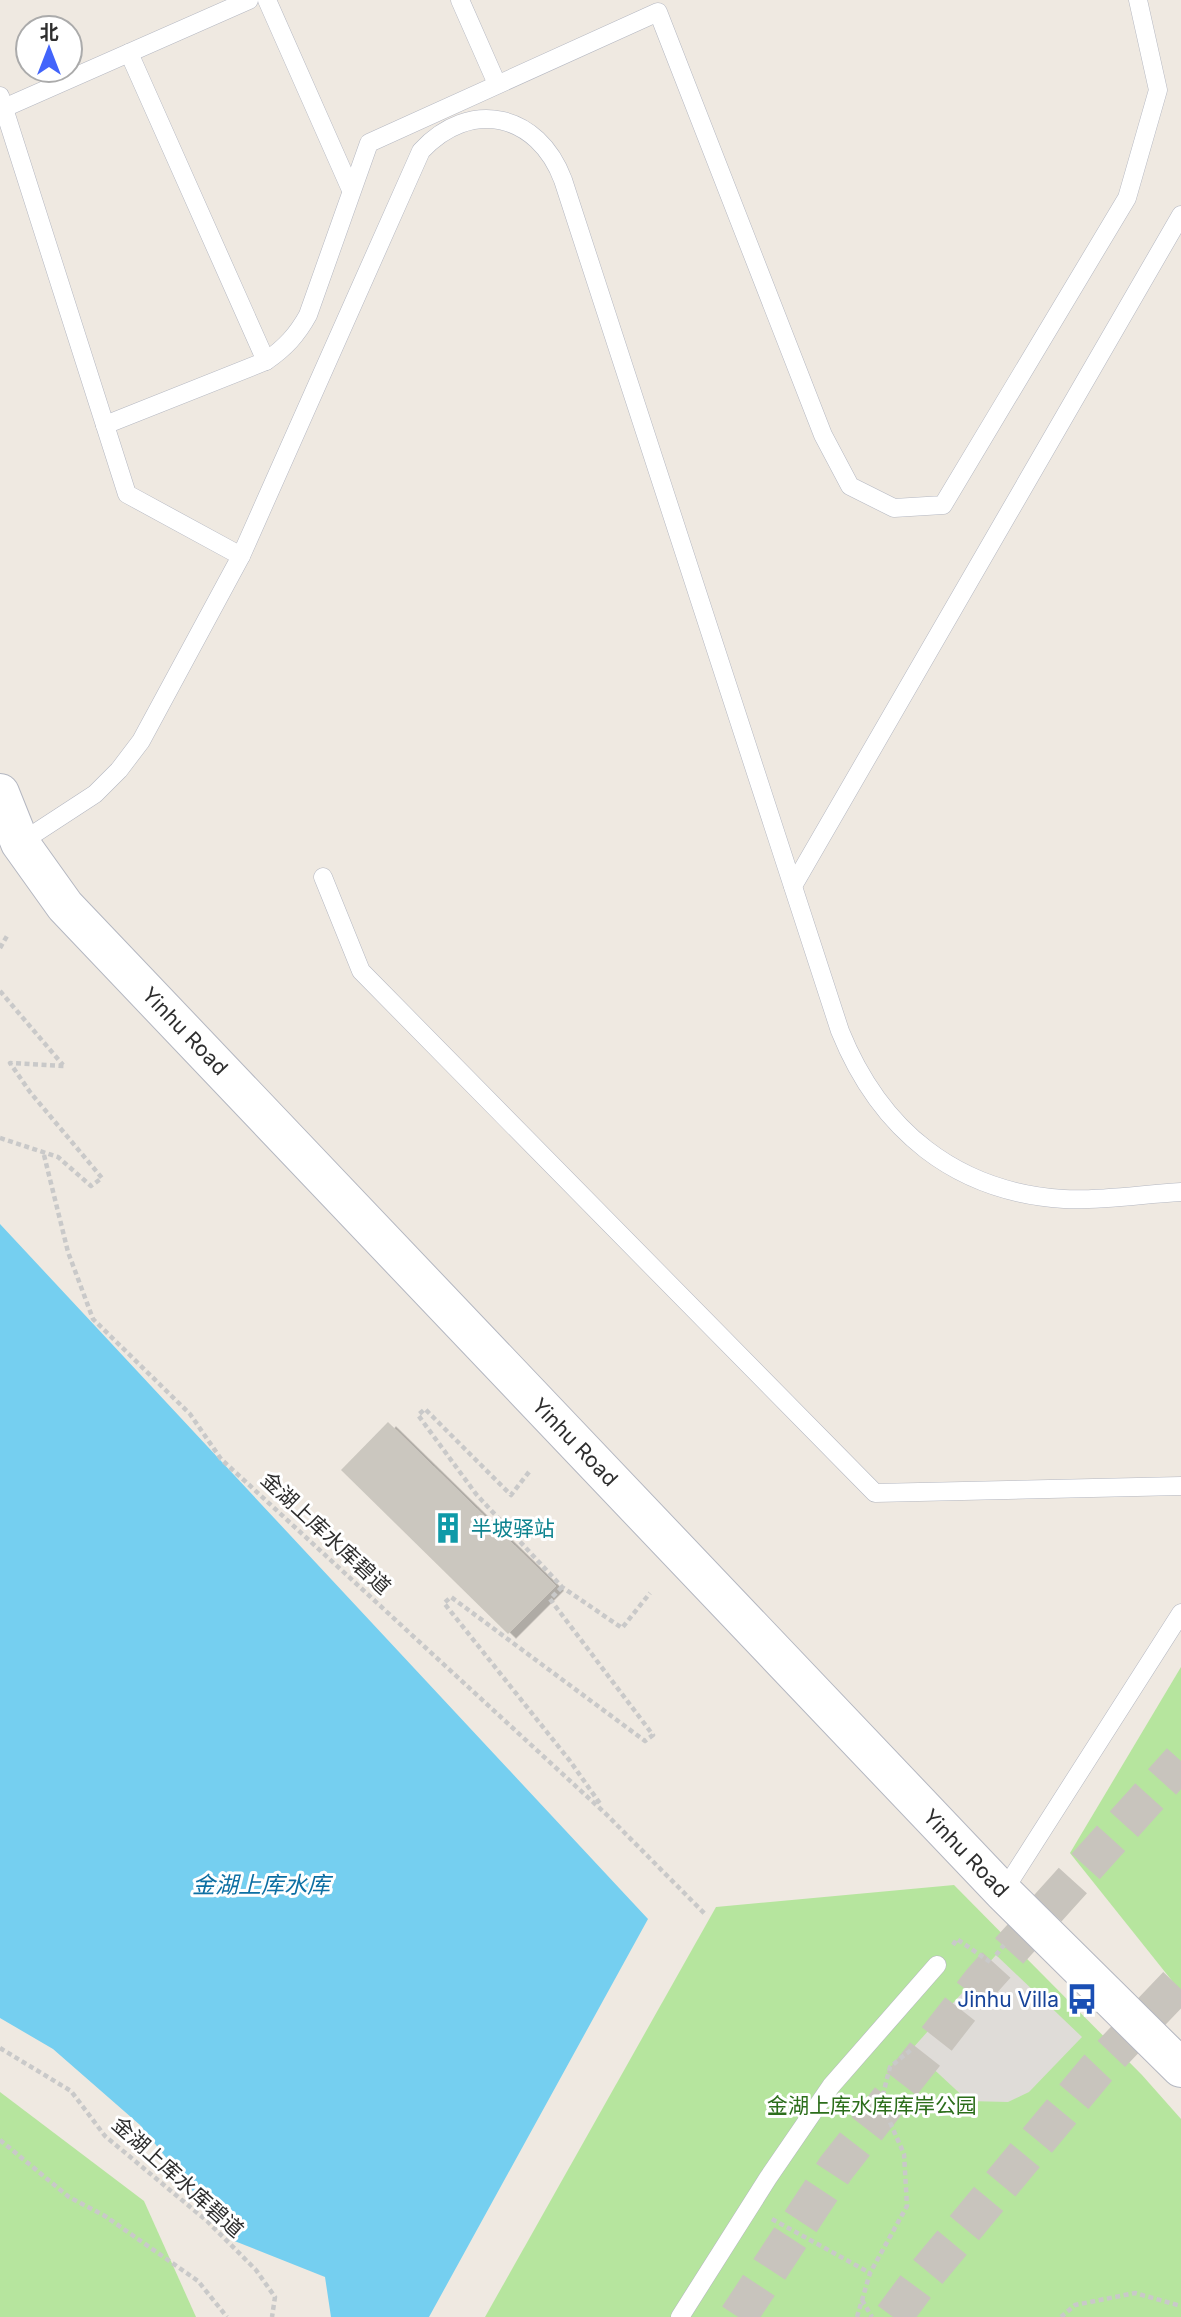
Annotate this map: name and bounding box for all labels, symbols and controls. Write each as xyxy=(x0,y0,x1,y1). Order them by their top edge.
north arrow xyxy=(14,14,84,84)
text: 北 xyxy=(39,21,59,44)
street label: Yinhu Road xyxy=(137,982,233,1080)
street label: Yinhu Road xyxy=(527,1393,623,1491)
street label: 金湖上库水库碧道 xyxy=(256,1467,396,1599)
building icon: 半坡驿站 xyxy=(431,1511,465,1545)
place label: 半坡驿站 xyxy=(471,1516,555,1541)
street label: Yinhu Road xyxy=(918,1804,1014,1902)
water label: 金湖上库水库 xyxy=(192,1871,334,1899)
bus stop icon: Jinhu Villa xyxy=(1065,1982,1099,2016)
place label: Jinhu Villa xyxy=(957,1987,1059,2012)
park label: 金湖上库水库库岸公园 xyxy=(767,2093,977,2118)
street label: 金湖上库水库碧道 xyxy=(107,2112,249,2242)

